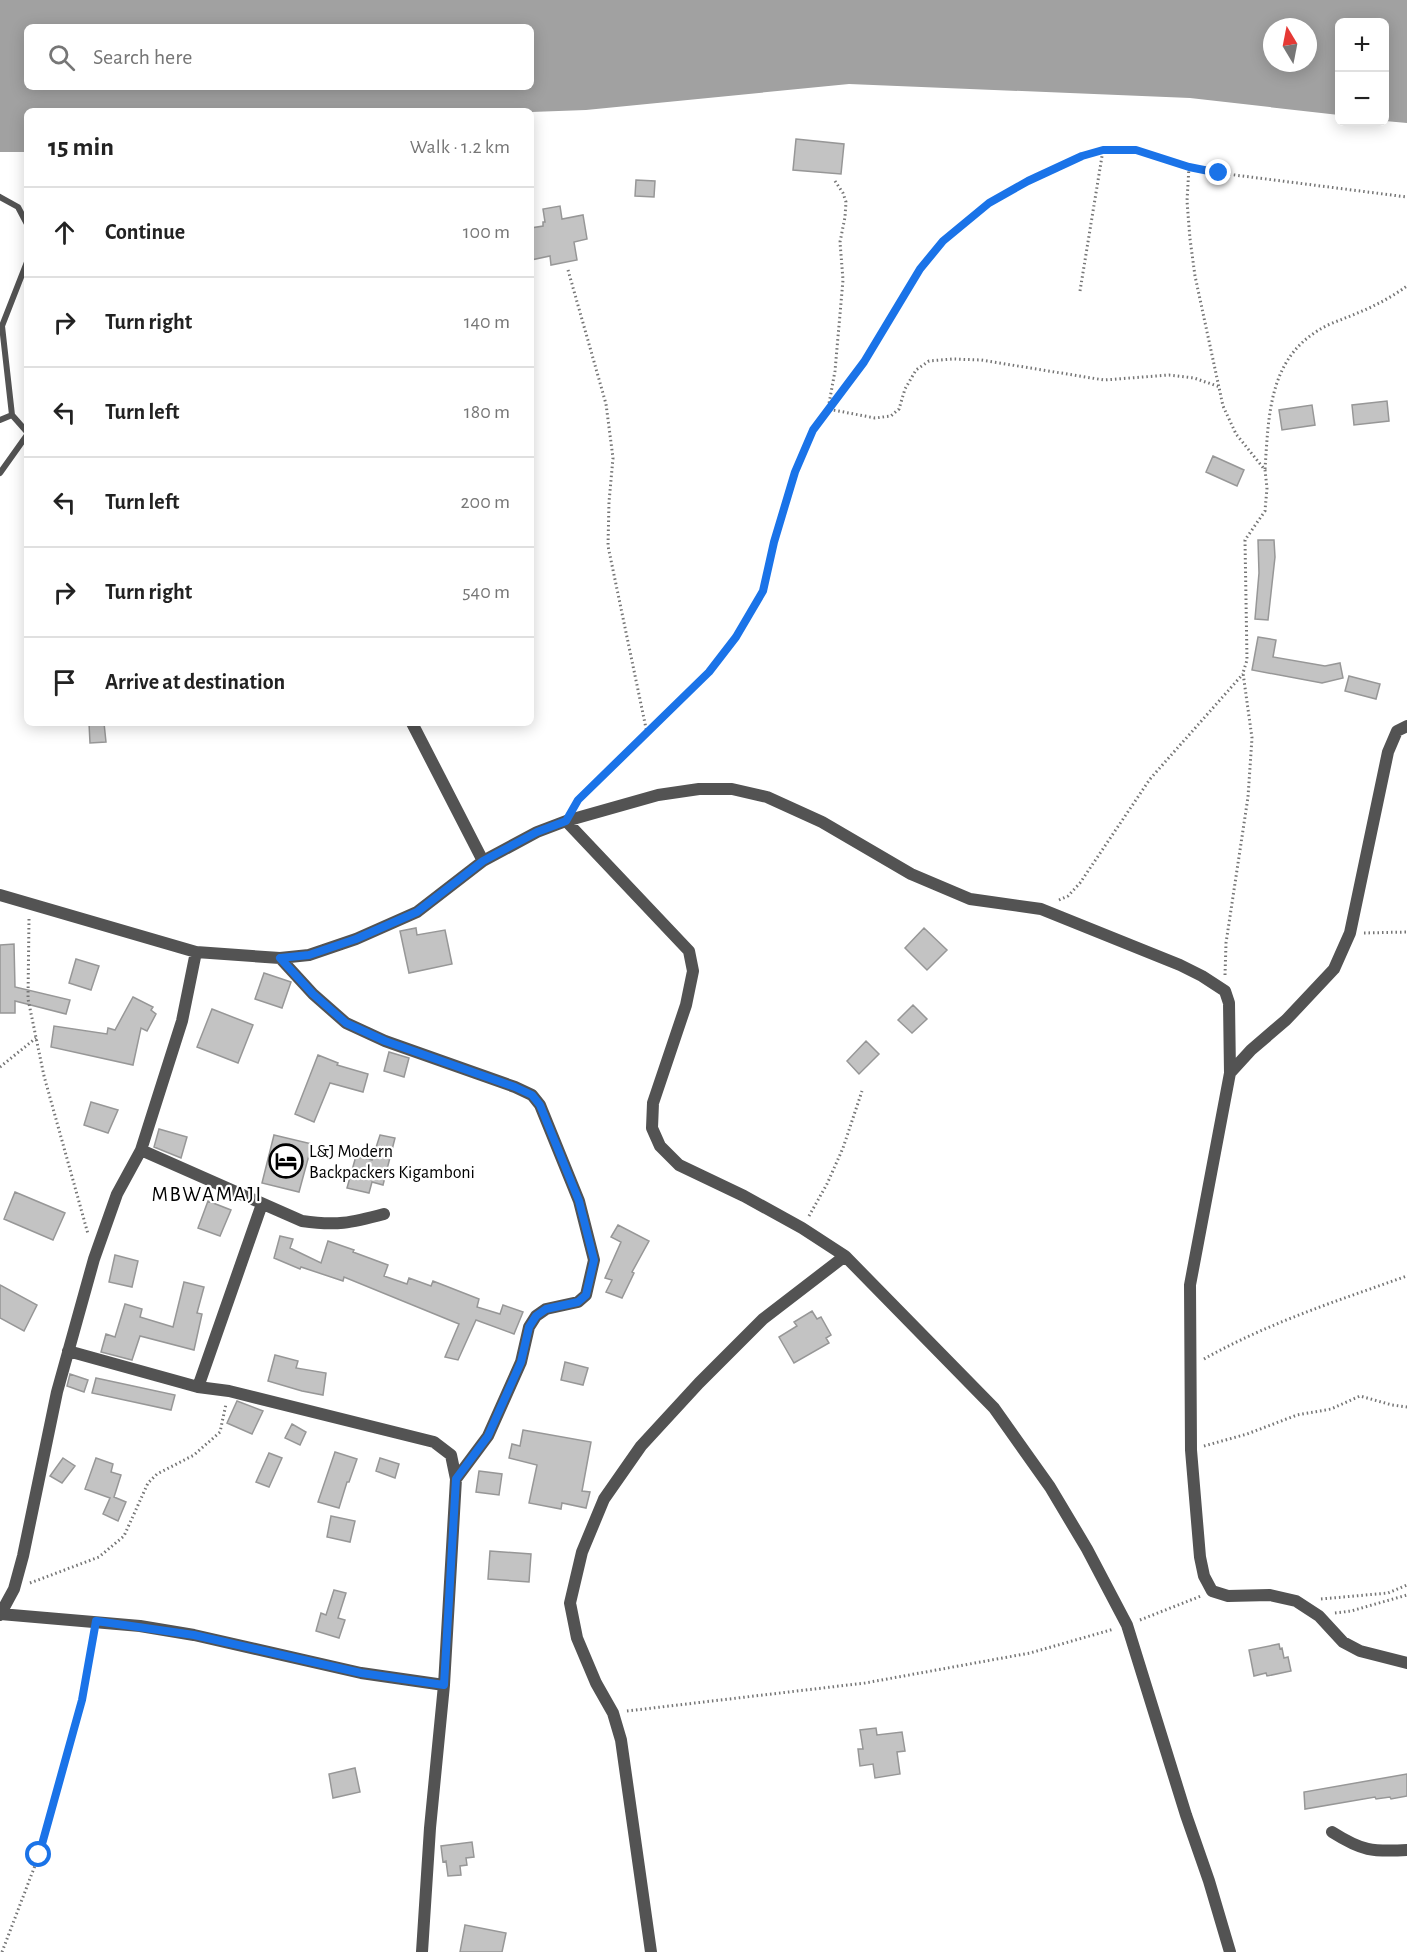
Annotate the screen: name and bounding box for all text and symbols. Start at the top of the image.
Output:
north arrow [1263,18,1317,72]
map controls [1335,18,1389,126]
button: + [1335,18,1389,72]
search box [24,24,534,90]
icon: search [45,41,78,74]
text: Search here [93,46,192,68]
button: − [1335,72,1389,126]
text: 15 min [48,134,114,160]
text: Walk · 1.2 km [410,137,510,157]
route end [1205,159,1231,185]
icon: ahead [48,216,81,249]
text: Continue [105,221,185,243]
text: 100 m [463,222,510,242]
icon: right [48,306,81,339]
text: Turn right [105,311,192,333]
text: 140 m [464,312,510,332]
icon: left [48,396,81,429]
text: Turn left [105,401,179,423]
text: 180 m [464,402,510,422]
icon: left [48,486,81,519]
text: Turn left [105,491,179,513]
text: 200 m [460,492,510,512]
icon: right [48,576,81,609]
text: Turn right [105,581,192,603]
text: 540 m [462,582,510,602]
icon: arrive [48,666,81,699]
text: Arrive at destination [105,671,285,693]
hotel icon: L&J Modern Backpackers Kigamboni [268,1143,304,1179]
place label: L&J Modern Backpackers Kigamboni [309,1143,475,1182]
district label: MBWAMAJI [151,1184,263,1205]
route start [25,1841,51,1867]

